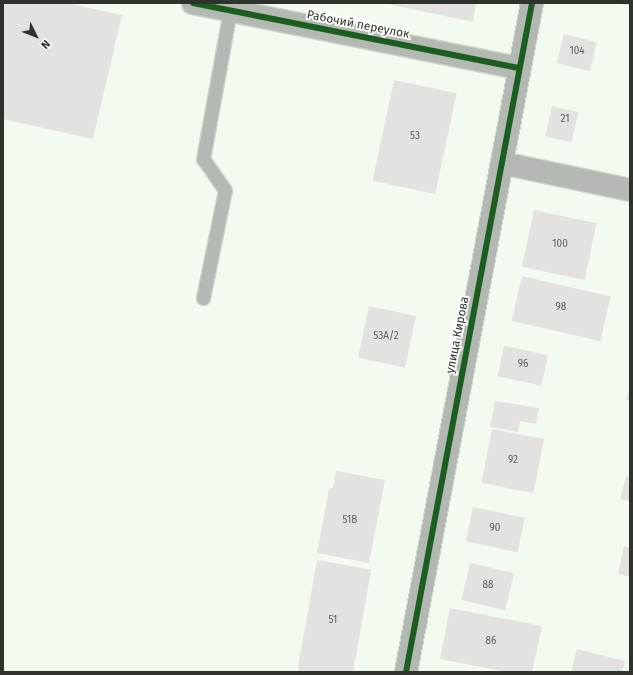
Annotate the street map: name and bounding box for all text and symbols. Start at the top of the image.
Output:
street label: Рабочий переулок [306,8,410,42]
north arrow [16,16,56,56]
text: N [38,37,53,51]
house number: 104 [569,46,585,58]
house number: 21 [560,114,570,126]
house number: 53 [410,131,420,143]
house number: 100 [552,239,568,251]
street label: улица Кирова [443,295,473,375]
house number: 98 [556,302,566,314]
house number: 53А/2 [373,331,399,343]
house number: 96 [518,359,528,371]
house number: 92 [508,455,518,467]
house number: 51В [343,515,357,527]
house number: 90 [490,523,500,535]
house number: 88 [482,580,494,592]
house number: 51 [329,615,337,627]
house number: 86 [486,636,496,648]

